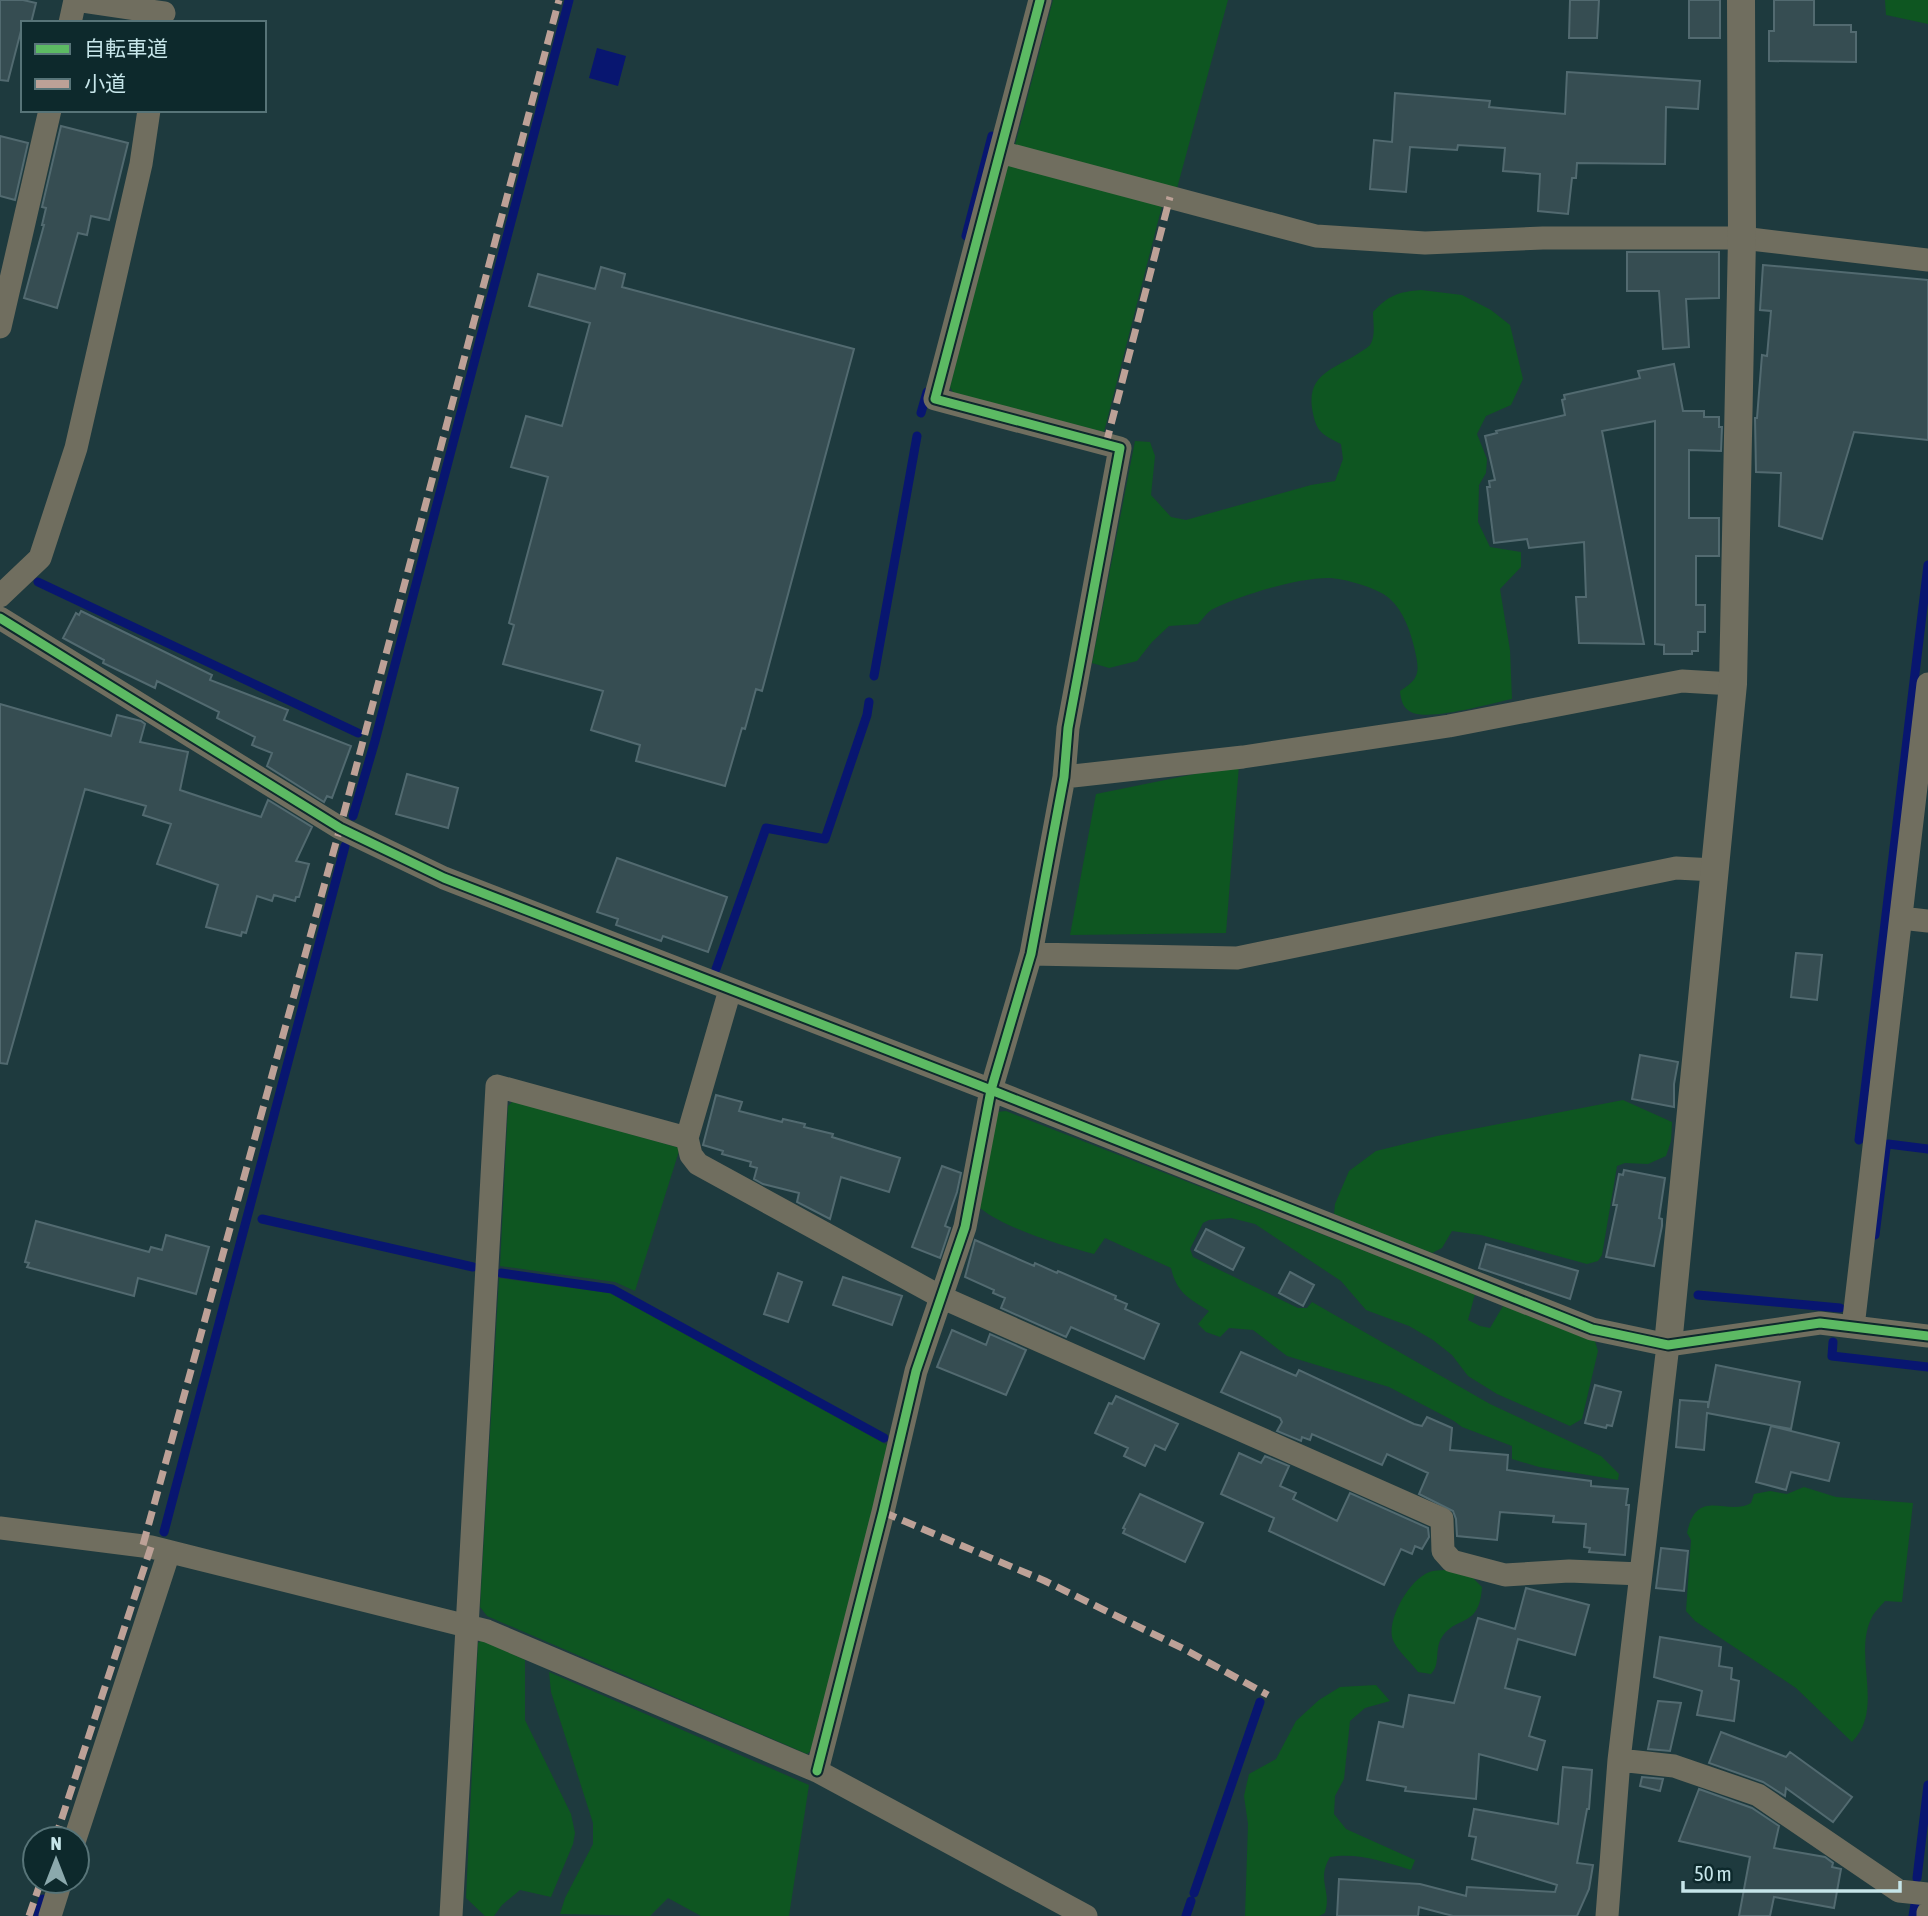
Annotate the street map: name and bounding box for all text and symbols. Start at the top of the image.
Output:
legend [21,21,266,112]
text: 自転車道 [84,36,168,60]
text: 小道 [84,71,126,95]
north arrow [21,1825,91,1895]
text: N [50,1832,62,1854]
scale bar [1683,1850,1900,1894]
text: 50 m [1694,1861,1732,1885]

